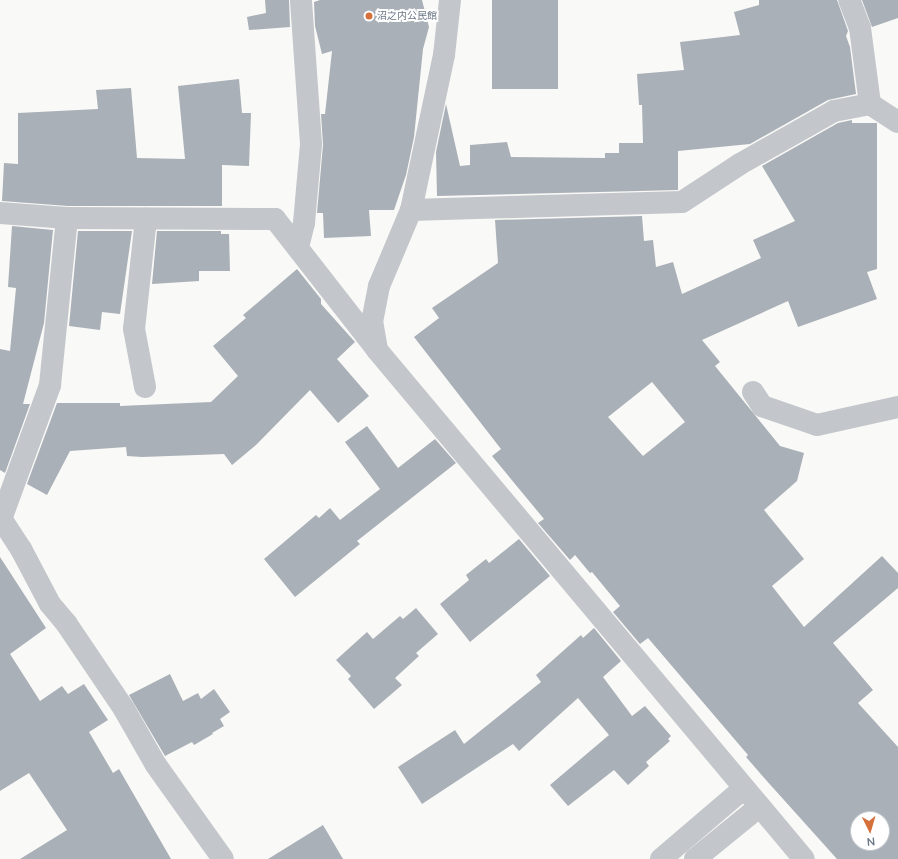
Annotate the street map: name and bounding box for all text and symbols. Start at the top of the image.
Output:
place label: 沼之内公民館 [377,10,437,22]
marker: 沼之内公民館 [364,11,374,21]
north arrow [850,811,890,851]
text: N [866,835,876,849]

